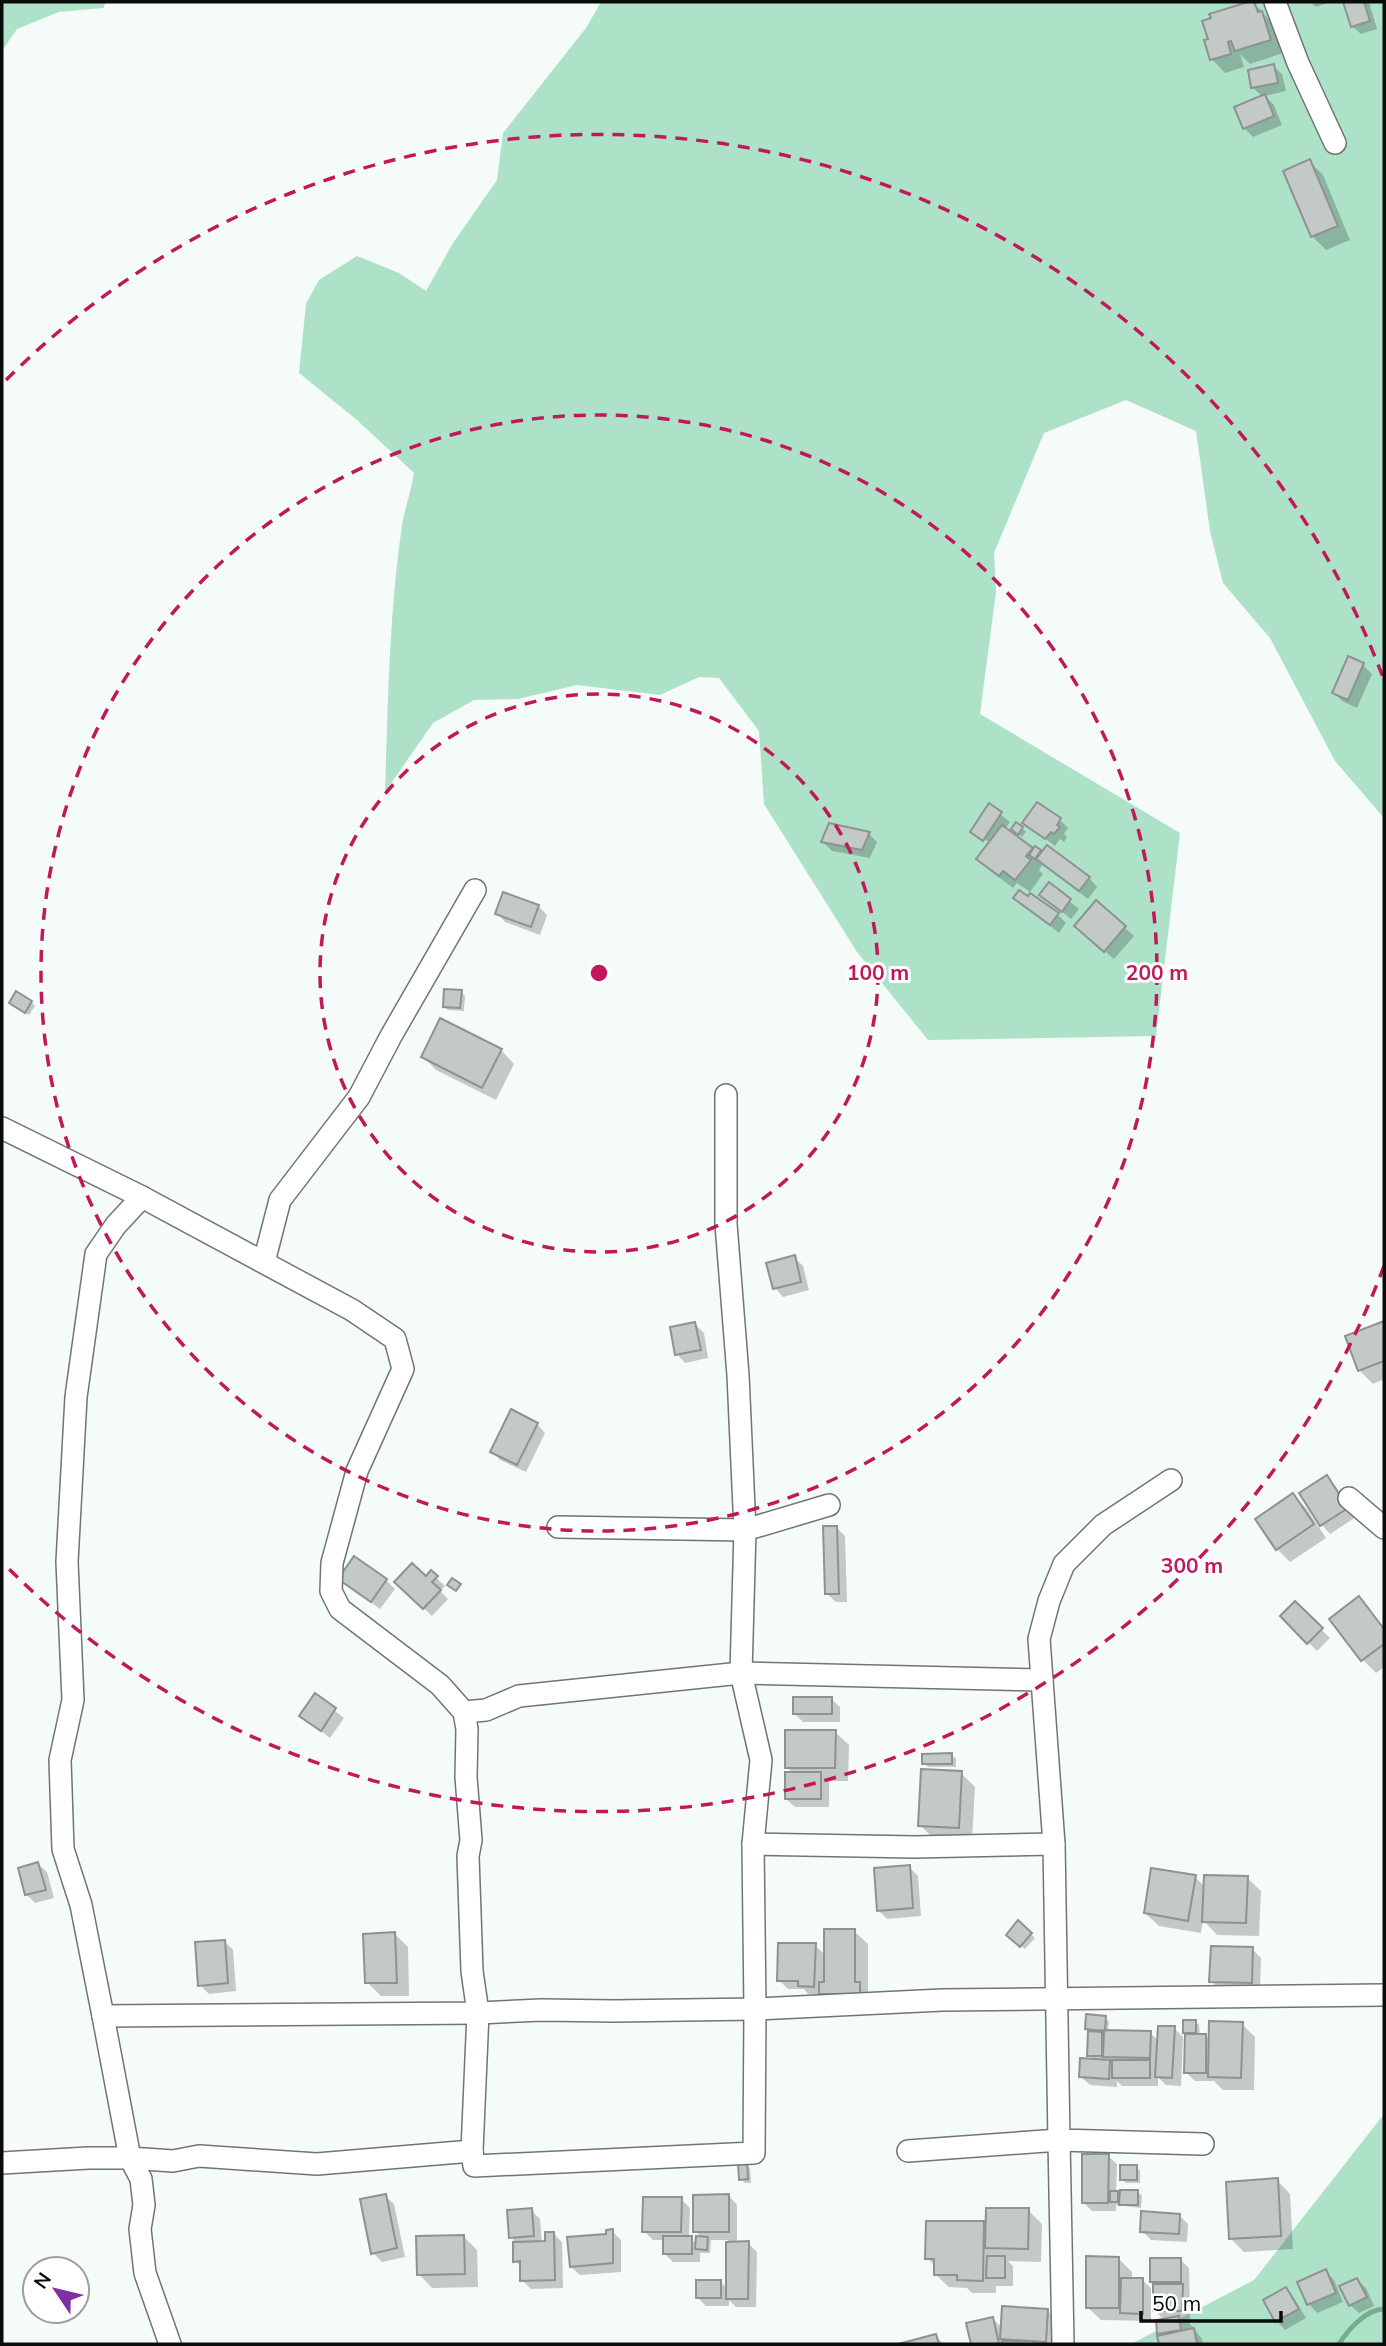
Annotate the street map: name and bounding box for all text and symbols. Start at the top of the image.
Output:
text: 100 m [847,959,909,985]
text: 200 m [1126,959,1188,985]
centre of rings [587,961,611,985]
text: 300 m [1161,1552,1223,1578]
north arrow [21,2255,91,2325]
text: N [28,2267,56,2293]
scale bar [1141,2280,1281,2324]
text: 50 m [1152,2290,1201,2316]

